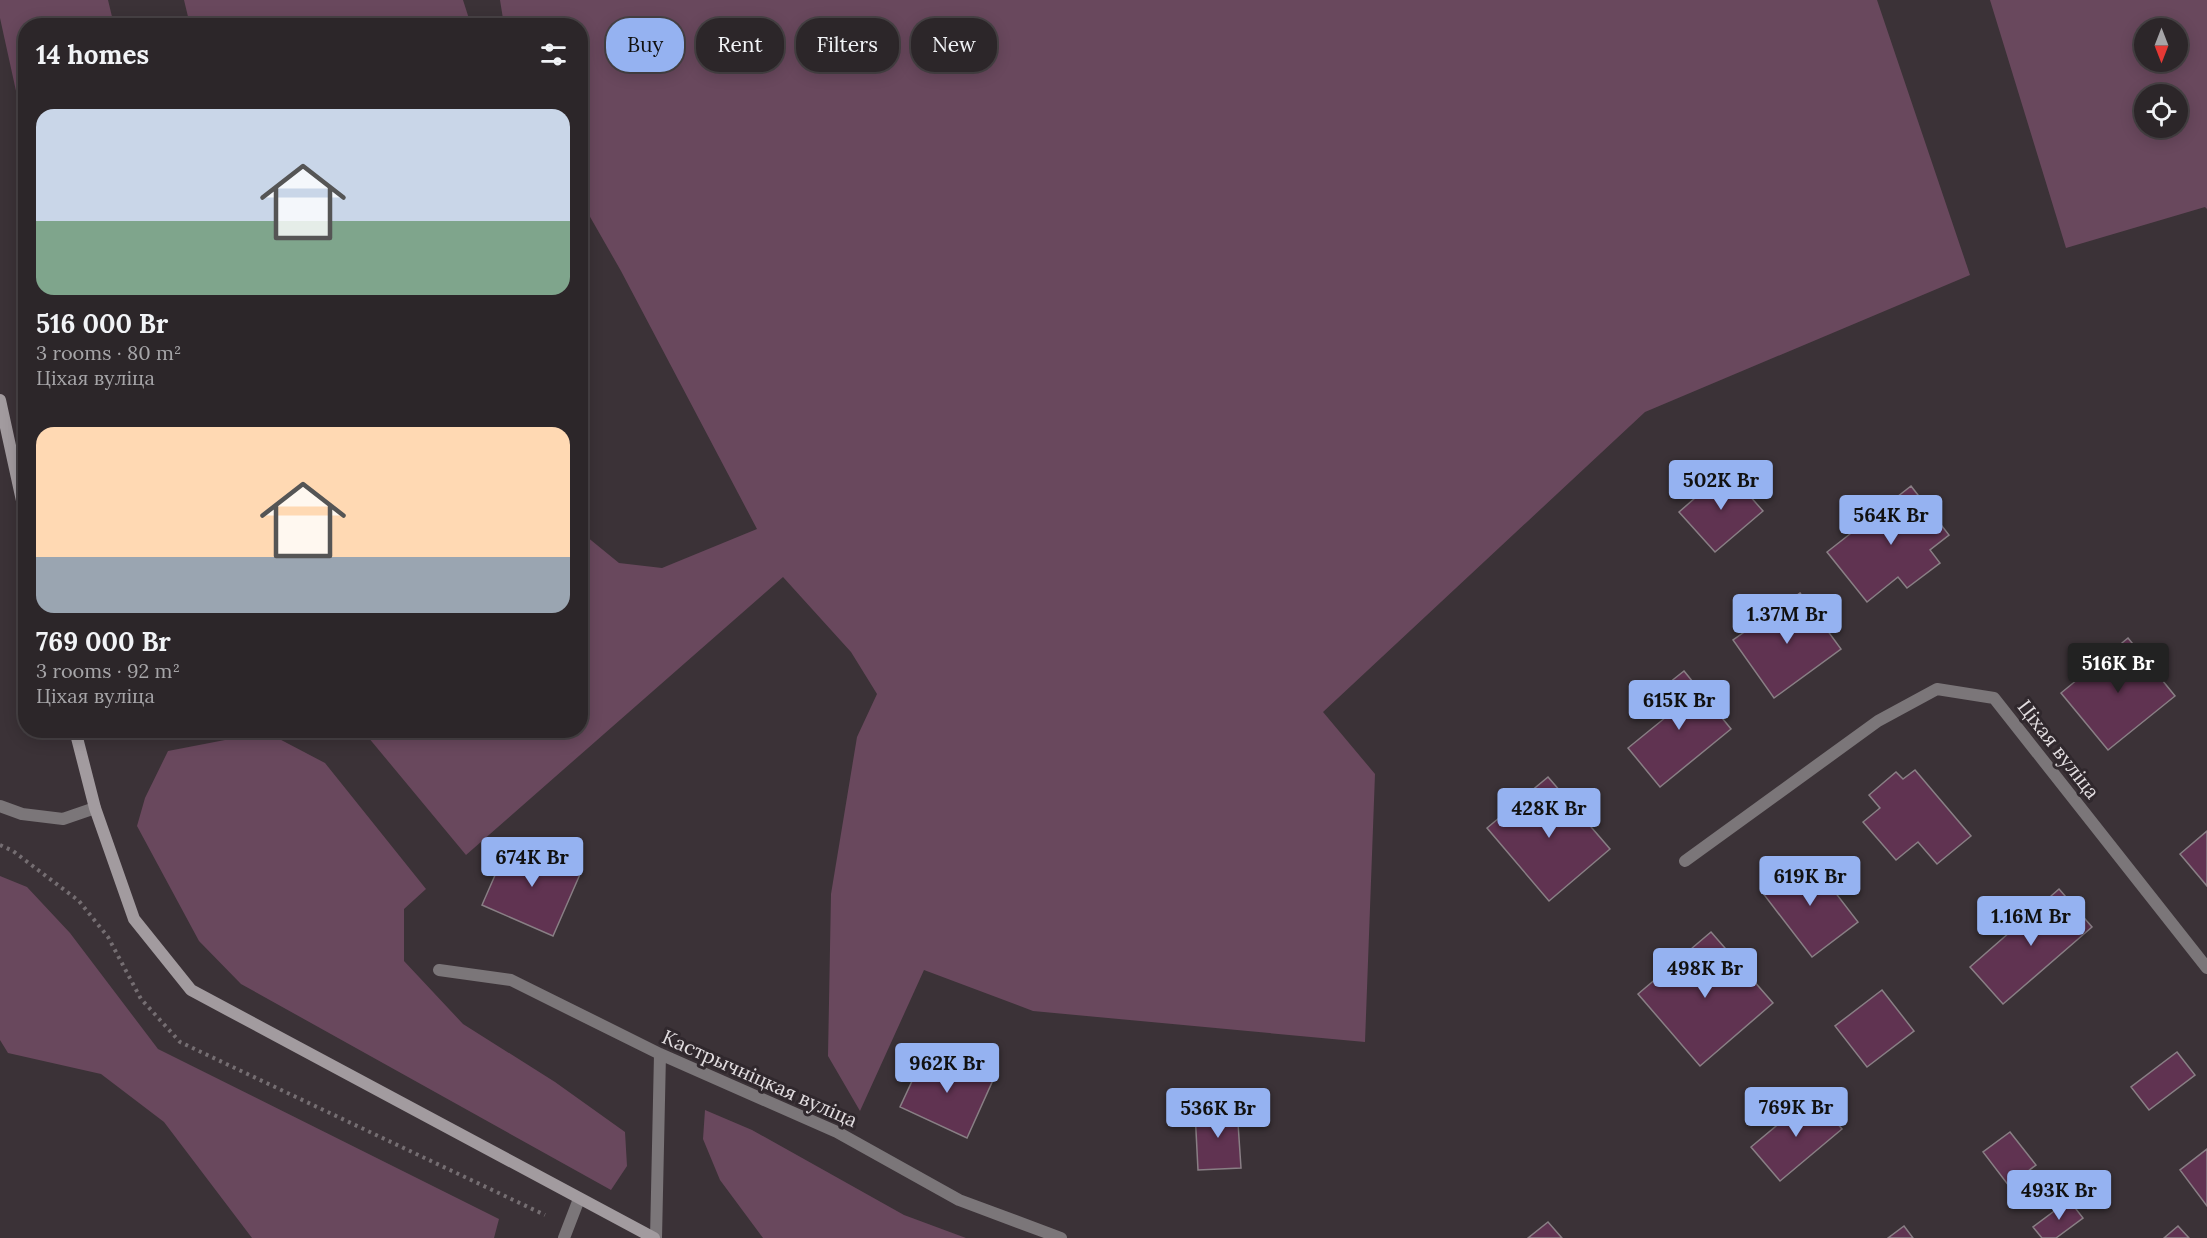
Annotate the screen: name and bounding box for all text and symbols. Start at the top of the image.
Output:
chip: Buy [606,18,684,72]
chip: Rent [696,18,784,72]
chip: Filters [796,18,899,72]
chip: New [911,18,997,72]
north arrow [2134,18,2188,72]
map controls [2134,18,2188,138]
text: 14 homes [36,38,149,71]
icon: filters [537,38,570,71]
button: locate [2134,84,2188,138]
icon: home [249,148,357,256]
text: 516 000 Br [36,307,168,340]
text: 3 rooms · 80 m² [36,340,181,365]
text: Ціхая вуліца [36,365,155,390]
pin: 502K Br [1666,460,1776,511]
icon: home [249,466,357,574]
text: 502K Br [1683,467,1759,492]
pin: 564K Br [1836,495,1946,546]
text: 564K Br [1853,502,1929,527]
pin: 1.37M Br [1725,594,1849,645]
text: 1.37M Br [1747,601,1827,626]
text: 769 000 Br [36,625,171,658]
pin: 516K Br [2063,643,2173,694]
text: 516K Br [2082,650,2154,675]
text: 3 rooms · 92 m² [36,658,180,683]
pin: 615K Br [1624,680,1734,731]
text: Ціхая вуліца [36,683,155,708]
text: 615K Br [1643,687,1715,712]
street label: Ціхая вуліца [2013,695,2105,803]
pin: 428K Br [1494,788,1604,839]
text: 428K Br [1511,795,1587,820]
pin: 674K Br [477,837,587,888]
text: 674K Br [495,844,569,869]
pin: 619K Br [1755,856,1865,907]
text: 619K Br [1773,863,1847,888]
pin: 1.16M Br [1969,896,2093,947]
text: 1.16M Br [1991,903,2071,928]
pin: 498K Br [1650,948,1760,999]
text: 498K Br [1667,955,1743,980]
street label: Кастрычніцкая вуліца [659,1024,861,1132]
pin: 962K Br [892,1043,1002,1094]
text: 962K Br [909,1050,985,1075]
pin: 769K Br [1741,1087,1851,1138]
pin: 536K Br [1163,1088,1273,1139]
text: 769K Br [1759,1094,1833,1119]
text: 536K Br [1180,1095,1256,1120]
pin: 493K Br [2004,1170,2114,1221]
text: 493K Br [2021,1177,2097,1202]

